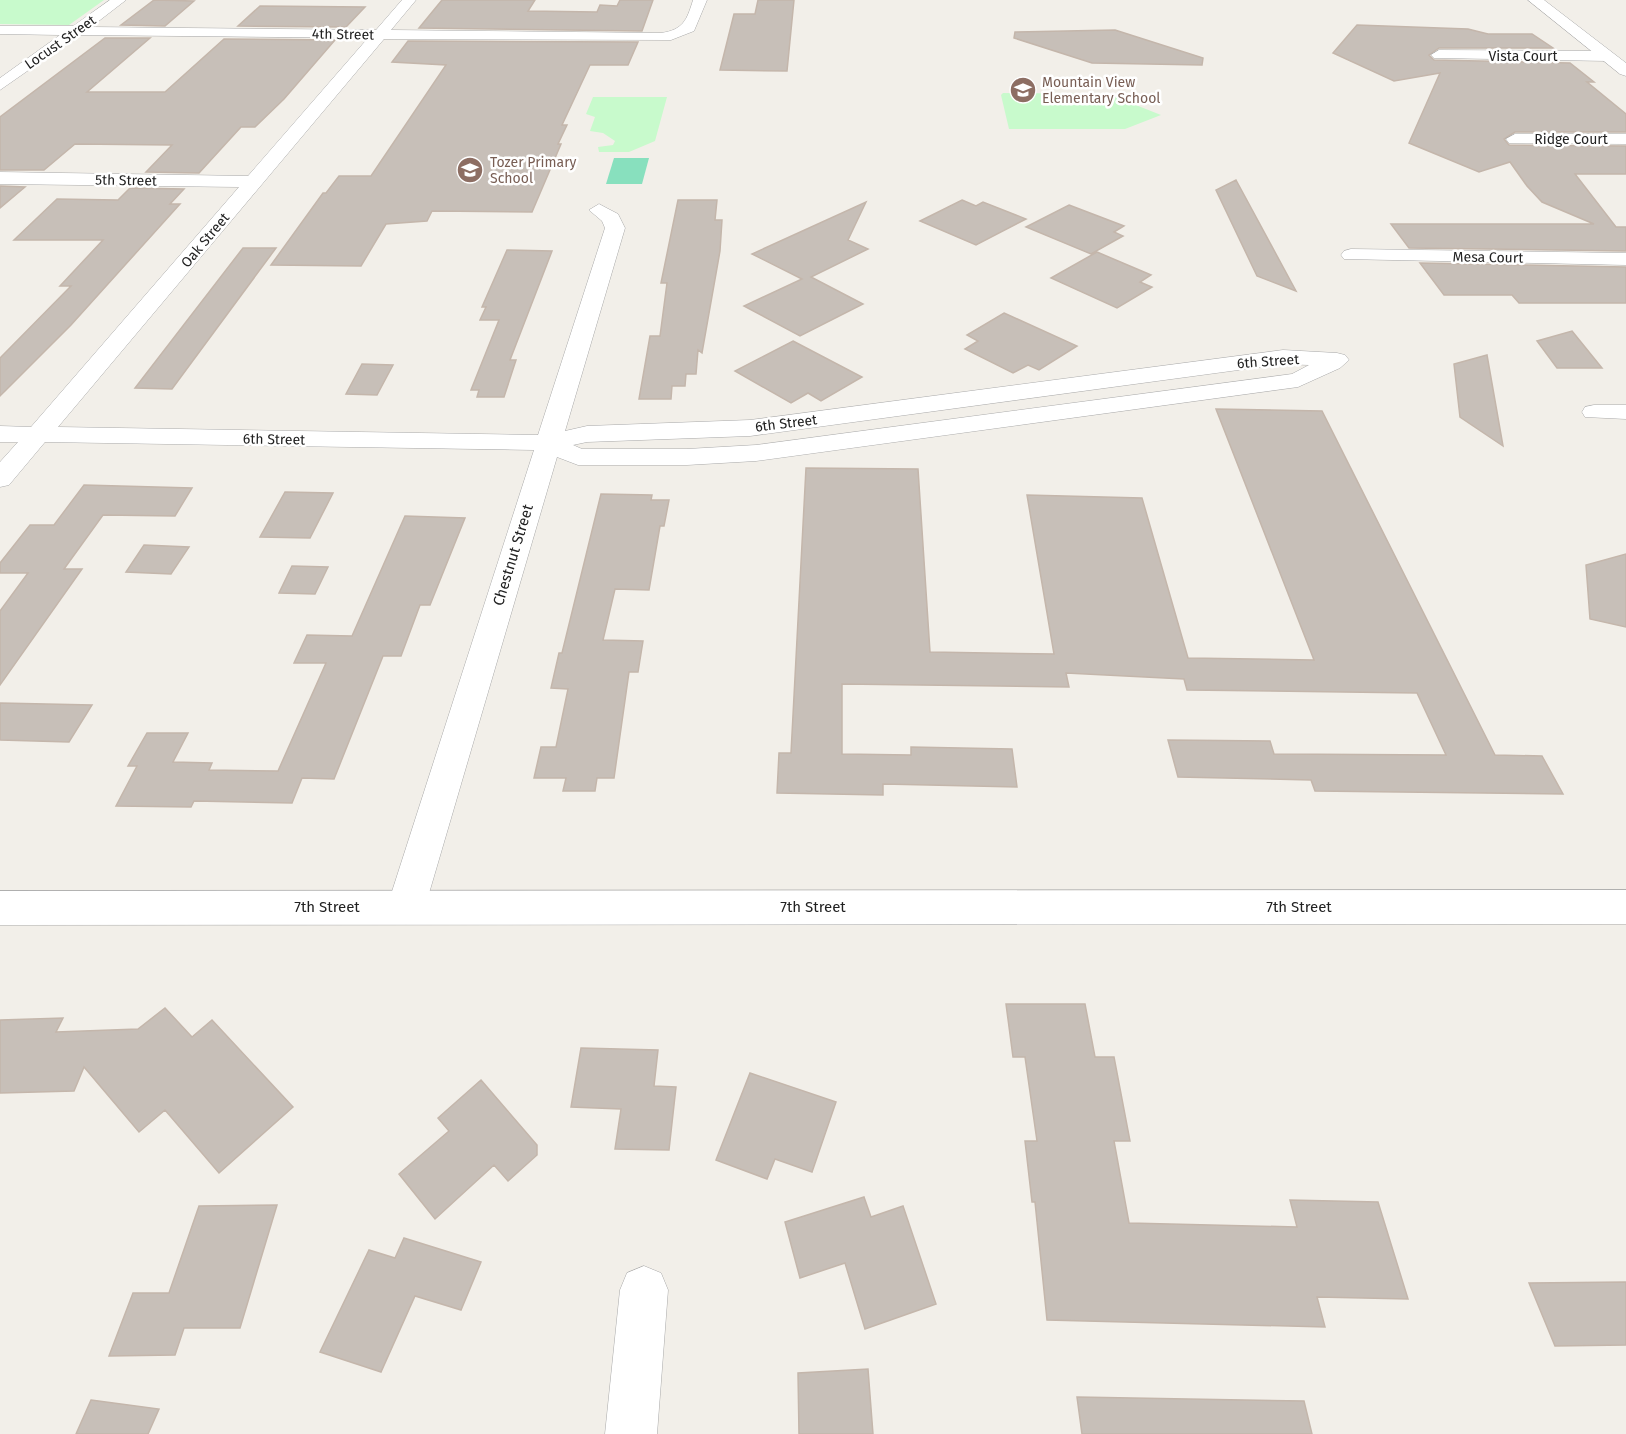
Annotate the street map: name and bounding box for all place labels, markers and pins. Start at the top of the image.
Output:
place label: Mountain View Elementary School [1042,74,1160,107]
school or university icon: Mountain View Elementary School [1008,75,1038,105]
place label: Tozer Primary School [490,154,577,187]
school or university icon: Tozer Primary School [455,155,485,185]

